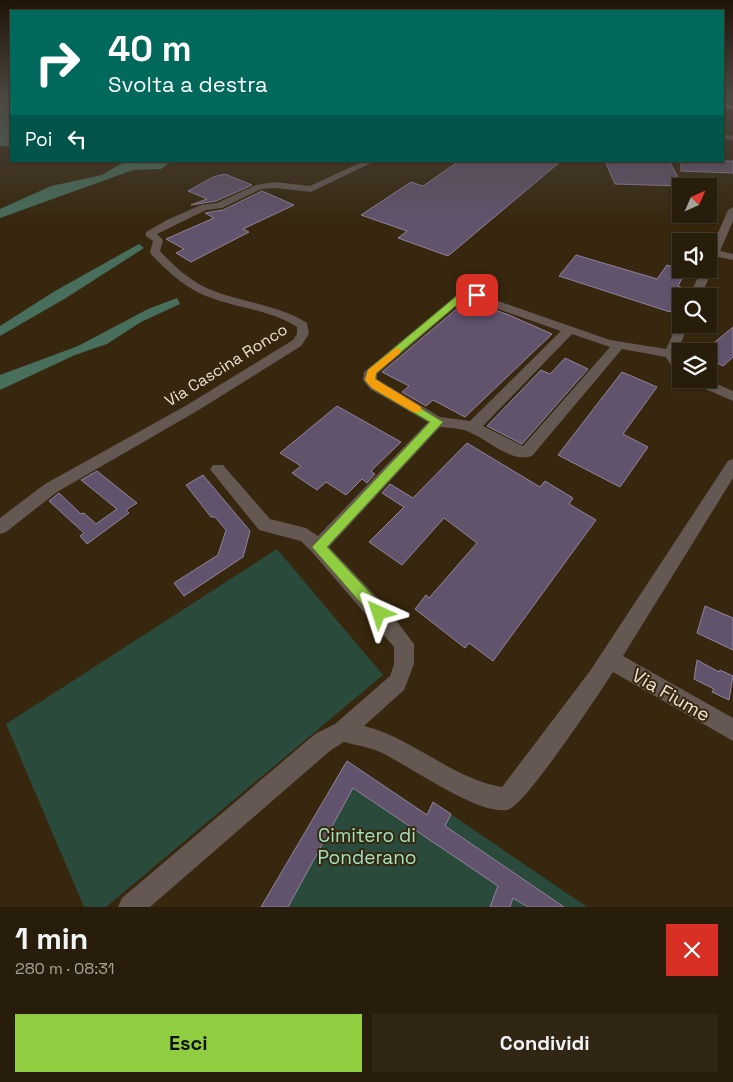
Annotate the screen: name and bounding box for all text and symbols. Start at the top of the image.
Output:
text: 40 m [108,27,192,71]
icon: right [25,30,90,95]
text: Svolta a destra [108,70,268,98]
icon: left [63,125,91,153]
text: Poi [25,127,53,152]
north arrow [672,178,718,222]
map controls [672,178,717,388]
button: sound [672,233,717,278]
pin [456,274,498,316]
icon: arrive [463,281,491,309]
button: search [672,288,717,333]
street label: Via Cascina Ronco [161,319,291,411]
button: layers [672,343,717,388]
position arrow [352,586,404,638]
street label: Via Fiume [627,663,715,727]
park label: Cimitero di Ponderano [317,823,417,870]
text: 1 min [15,919,88,958]
button: close [666,924,718,976]
text: 280 m · 08:31 [15,958,114,979]
button: Esci [15,1014,362,1072]
button: Condividi [372,1014,718,1072]

